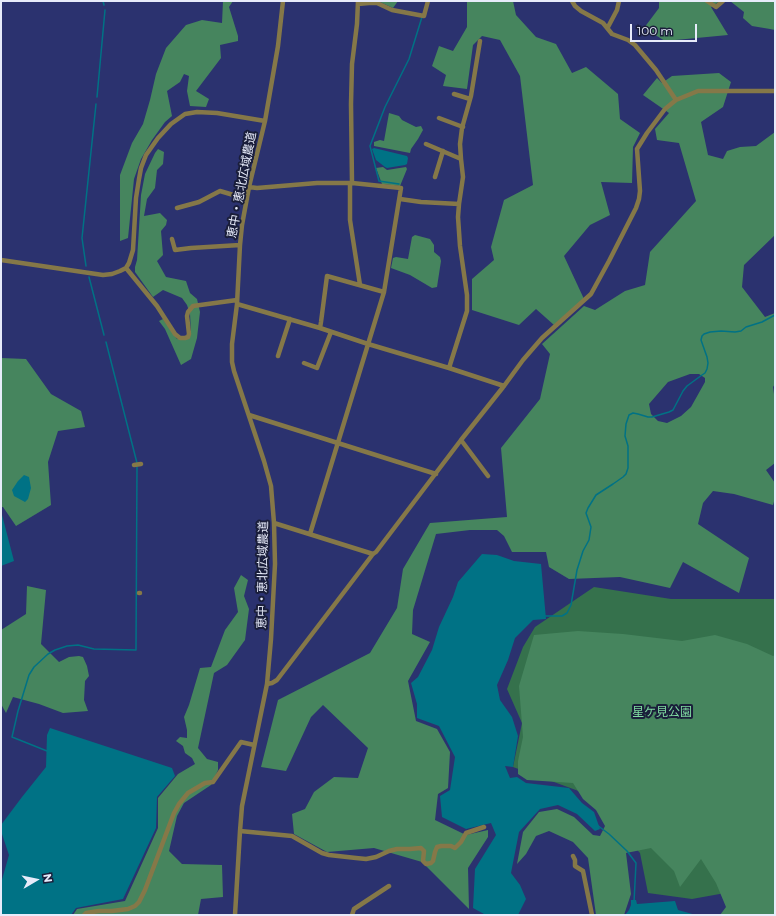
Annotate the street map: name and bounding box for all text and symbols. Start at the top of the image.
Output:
scale bar [632,16,699,42]
text: 100 m [637,23,673,38]
street label: 恵中・恵北広域農道 [225,131,259,239]
street label: 恵中・恵北広域農道 [255,521,271,629]
park label: 星ケ見公園 [632,705,692,719]
north arrow [16,860,56,900]
text: N [40,873,55,884]

